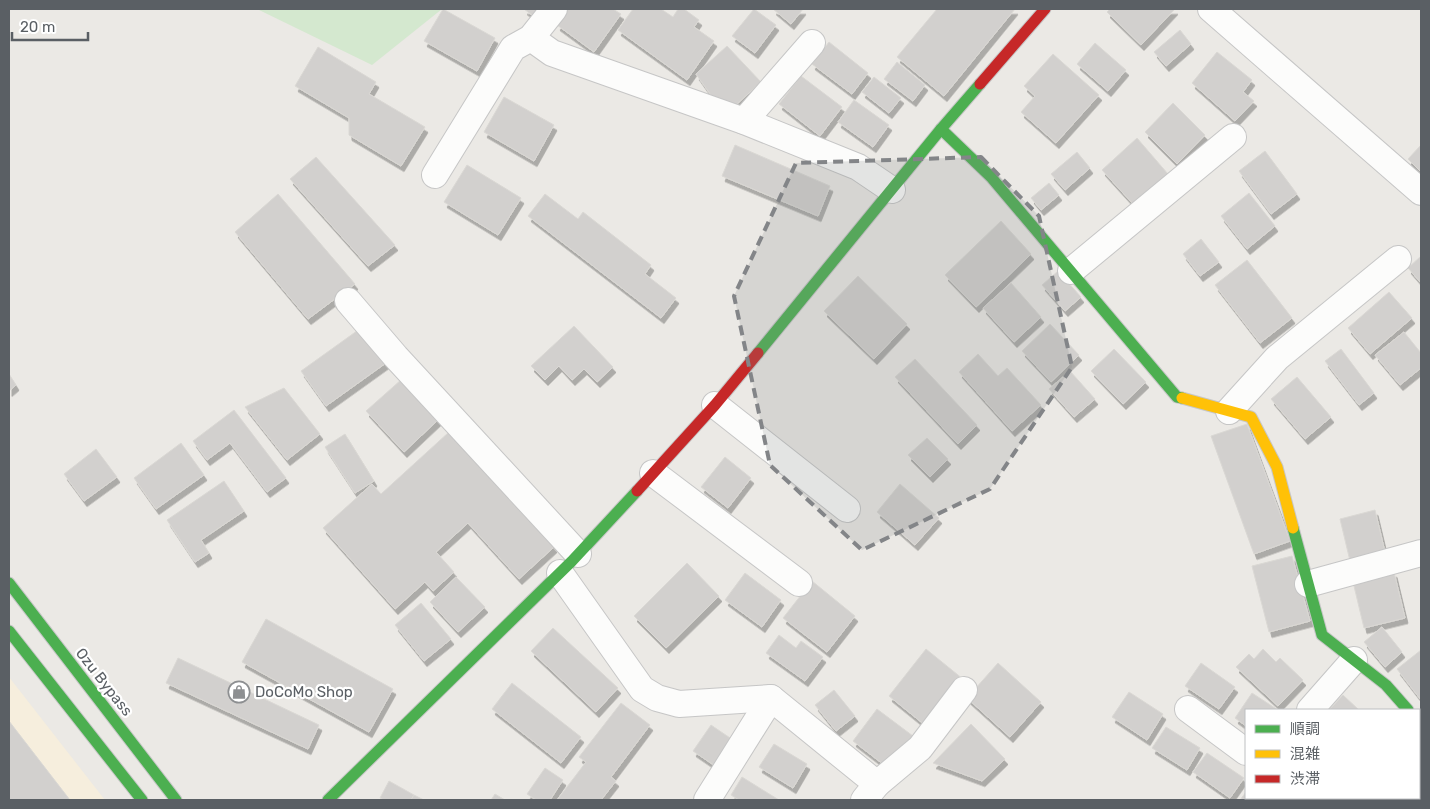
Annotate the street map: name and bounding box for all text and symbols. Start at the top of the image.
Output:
scale bar [12,10,89,42]
text: 20 m [20,18,55,36]
street label: Ozu Bypass [72,644,136,720]
shop icon: DoCoMo Shop [227,680,251,704]
place label: DoCoMo Shop [255,683,353,701]
legend [1245,709,1420,799]
text: 順調 [1290,720,1320,738]
text: 混雑 [1290,745,1320,763]
text: 渋滞 [1290,770,1320,788]

